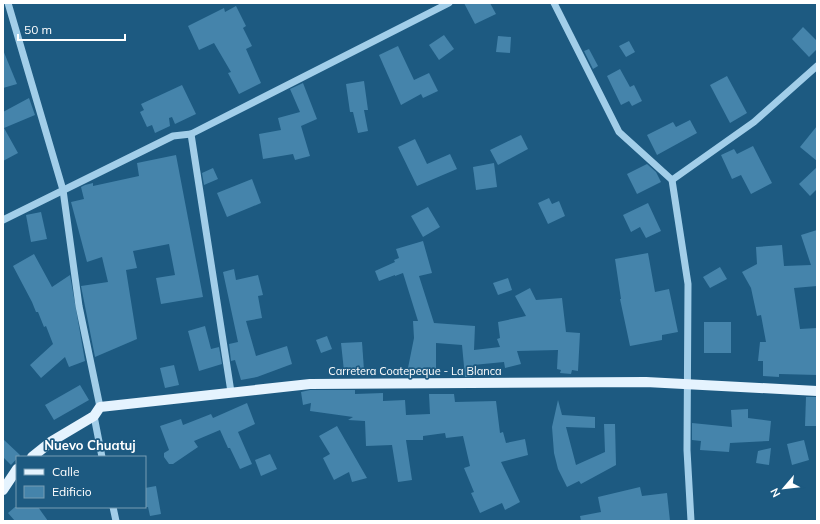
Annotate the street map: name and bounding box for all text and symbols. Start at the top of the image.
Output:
scale bar [18,16,125,42]
text: 50 m [24,22,52,37]
street label: Carretera Coatepeque - La Blanca [328,364,502,378]
district label: Nuevo Chuatuj [44,437,136,453]
legend [16,456,146,508]
text: Calle [52,464,79,479]
north arrow [764,468,804,508]
text: Edificio [52,484,92,499]
text: N [767,486,783,500]

